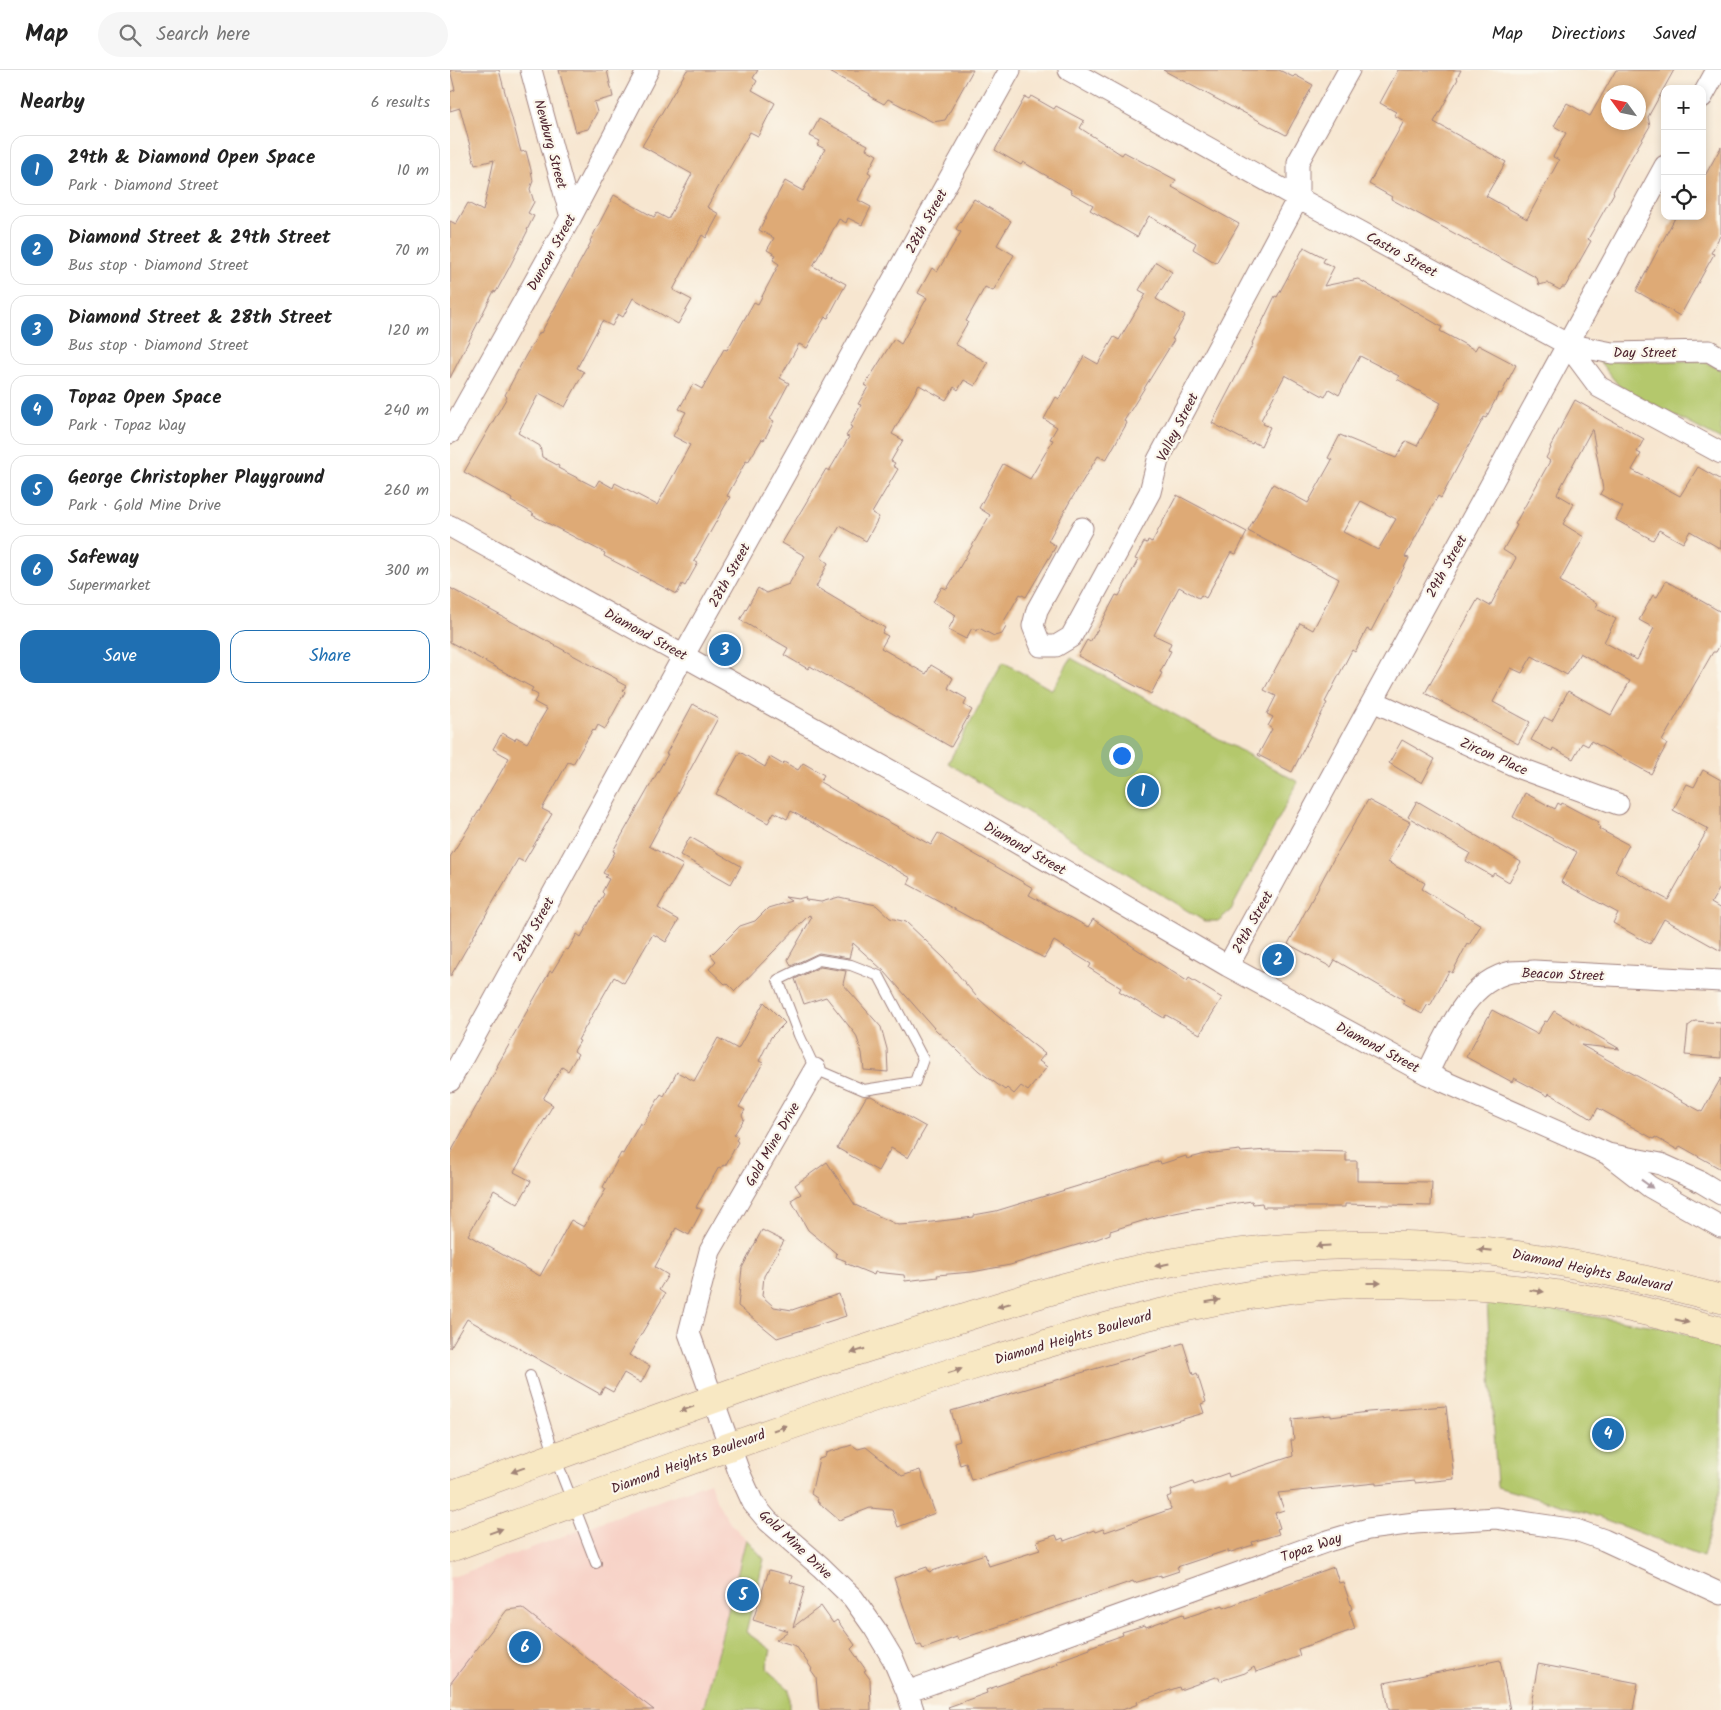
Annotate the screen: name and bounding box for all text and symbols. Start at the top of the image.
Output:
search box [98,12,448,57]
text: Map [25,15,68,54]
text: Search here [156,20,250,50]
text: Map [1491,20,1523,49]
text: Directions [1551,20,1625,49]
text: Saved [1653,20,1696,49]
icon: search [116,21,144,49]
north arrow [1601,85,1646,130]
map controls [1661,85,1706,220]
button: + [1661,85,1706,130]
text: Nearby [20,86,85,119]
text: 6 results [371,90,430,115]
street label: Newburg Street [528,97,573,192]
button: − [1661,130,1706,175]
text: 29th & Diamond Open Space [68,143,315,173]
text: 1 [35,158,39,183]
text: 10 m [397,158,429,183]
text: Park · Diamond Street [68,173,219,198]
button: locate [1661,175,1706,220]
street label: 28th Street [900,185,954,258]
street label: Duncan Street [522,210,582,295]
text: Diamond Street & 29th Street [68,223,331,253]
street label: Castro Street [1362,226,1442,284]
text: 2 [32,238,42,263]
text: 70 m [394,238,429,263]
text: Bus stop · Diamond Street [68,253,249,278]
text: Diamond Street & 28th Street [68,303,332,333]
text: 3 [33,318,41,343]
text: 120 m [388,318,429,343]
text: Bus stop · Diamond Street [68,333,249,358]
street label: Day Street [1613,342,1677,364]
text: Topaz Open Space [68,383,221,413]
street label: Valley Street [1151,389,1205,466]
text: 4 [33,398,41,423]
text: 240 m [384,398,429,423]
text: Park · Topaz Way [68,413,186,438]
text: George Christopher Playground [68,463,324,493]
text: 5 [33,478,41,503]
text: 260 m [384,478,429,503]
text: Park · Gold Mine Drive [68,493,221,518]
street label: 29th Street [1421,530,1474,602]
street label: 28th Street [703,539,757,612]
text: Safeway [68,543,139,573]
text: 6 [33,558,41,583]
text: 300 m [385,558,429,583]
text: Supermarket [68,573,151,598]
street label: Diamond Street [600,603,692,667]
button: Save [20,630,220,683]
button: Share [230,630,430,683]
pin: 3 [709,631,741,669]
street label: Zircon Place [1456,732,1532,782]
your location [1109,743,1135,769]
pin: 1 [1127,772,1159,810]
street label: Diamond Street [979,816,1070,882]
street label: 29th Street [1227,886,1280,958]
street label: 28th Street [507,893,561,966]
pin: 2 [1262,941,1294,979]
street label: Beacon Street [1521,963,1605,987]
street label: Diamond Street [1332,1017,1424,1079]
street label: Gold Mine Drive [740,1098,806,1191]
one-way arrow [1640,1179,1654,1189]
one-way arrow [1314,1242,1330,1250]
street label: Diamond Heights Boulevard [1510,1243,1675,1299]
one-way arrow [1477,1246,1493,1254]
one-way arrow [1153,1261,1169,1269]
one-way arrow [1367,1279,1383,1287]
one-way arrow [1529,1287,1545,1295]
one-way arrow [1206,1296,1222,1304]
one-way arrow [997,1301,1012,1309]
street label: Diamond Heights Boulevard [992,1305,1155,1371]
one-way arrow [1675,1317,1690,1325]
one-way arrow [850,1348,865,1356]
one-way arrow [948,1367,963,1375]
one-way arrow [680,1406,695,1413]
pin: 4 [1592,1415,1624,1453]
street label: Diamond Heights Boulevard [608,1423,769,1500]
one-way arrow [773,1424,788,1431]
one-way arrow [510,1466,525,1474]
street label: Gold Mine Drive [753,1505,838,1585]
one-way arrow [489,1527,504,1535]
street label: Topaz Way [1278,1527,1345,1569]
pin: 5 [727,1576,759,1614]
pin: 6 [509,1628,541,1666]

